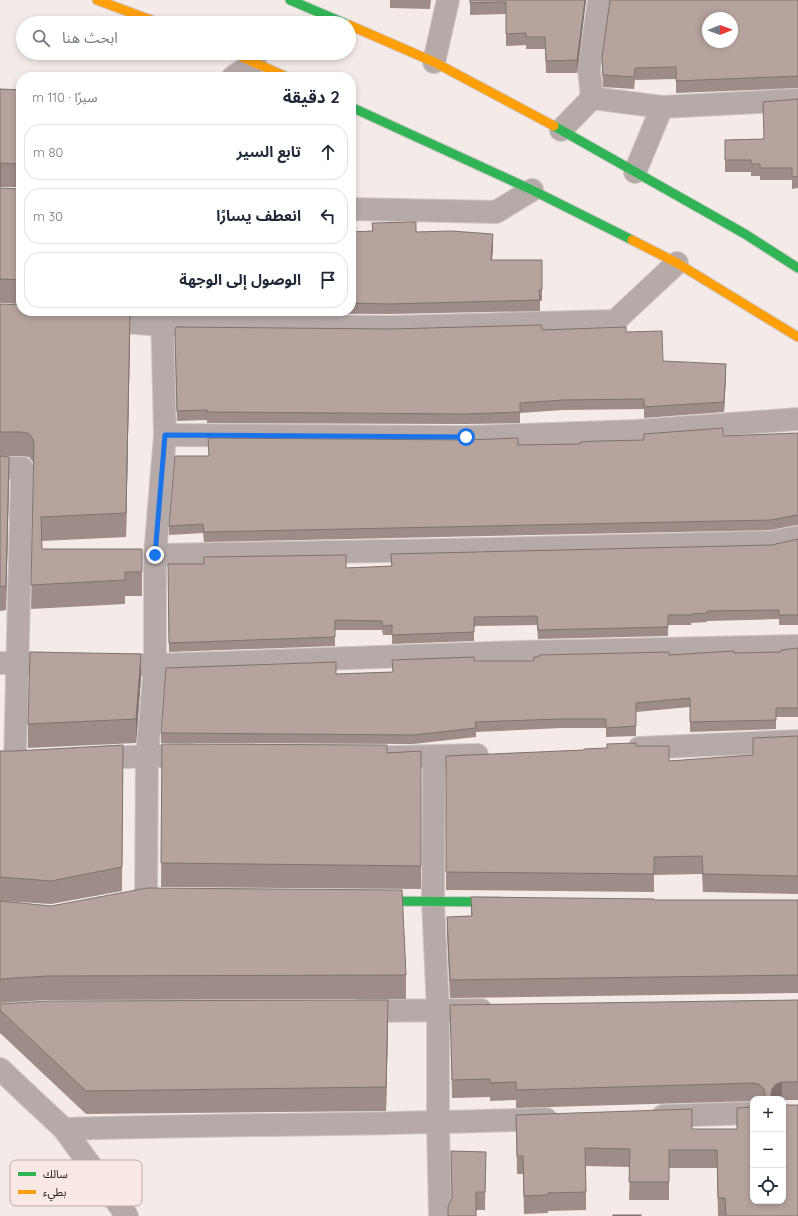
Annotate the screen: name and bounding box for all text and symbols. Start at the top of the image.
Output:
north arrow [702,12,738,48]
search box [16,16,356,60]
icon: search [30,27,52,49]
text: ابحث هنا [62,28,118,47]
text: 2 دقيقة [283,86,340,107]
text: سيرًا · 110 m [32,89,97,105]
icon: ahead [317,141,339,163]
text: تابع السير [237,142,301,161]
text: 80 m [33,144,63,160]
icon: left [317,205,339,227]
text: انعطف يسارًا [216,206,301,225]
text: 30 m [33,208,63,224]
icon: arrive [317,269,339,291]
text: الوصول إلى الوجهة [179,270,301,289]
route start [457,428,475,446]
route end [146,546,164,564]
map controls [750,1096,786,1204]
button: + [750,1096,786,1132]
button: − [750,1132,786,1168]
legend [10,1160,142,1206]
text: سالك [43,1167,68,1181]
button: locate [750,1168,786,1204]
text: بطيء [43,1185,66,1202]

